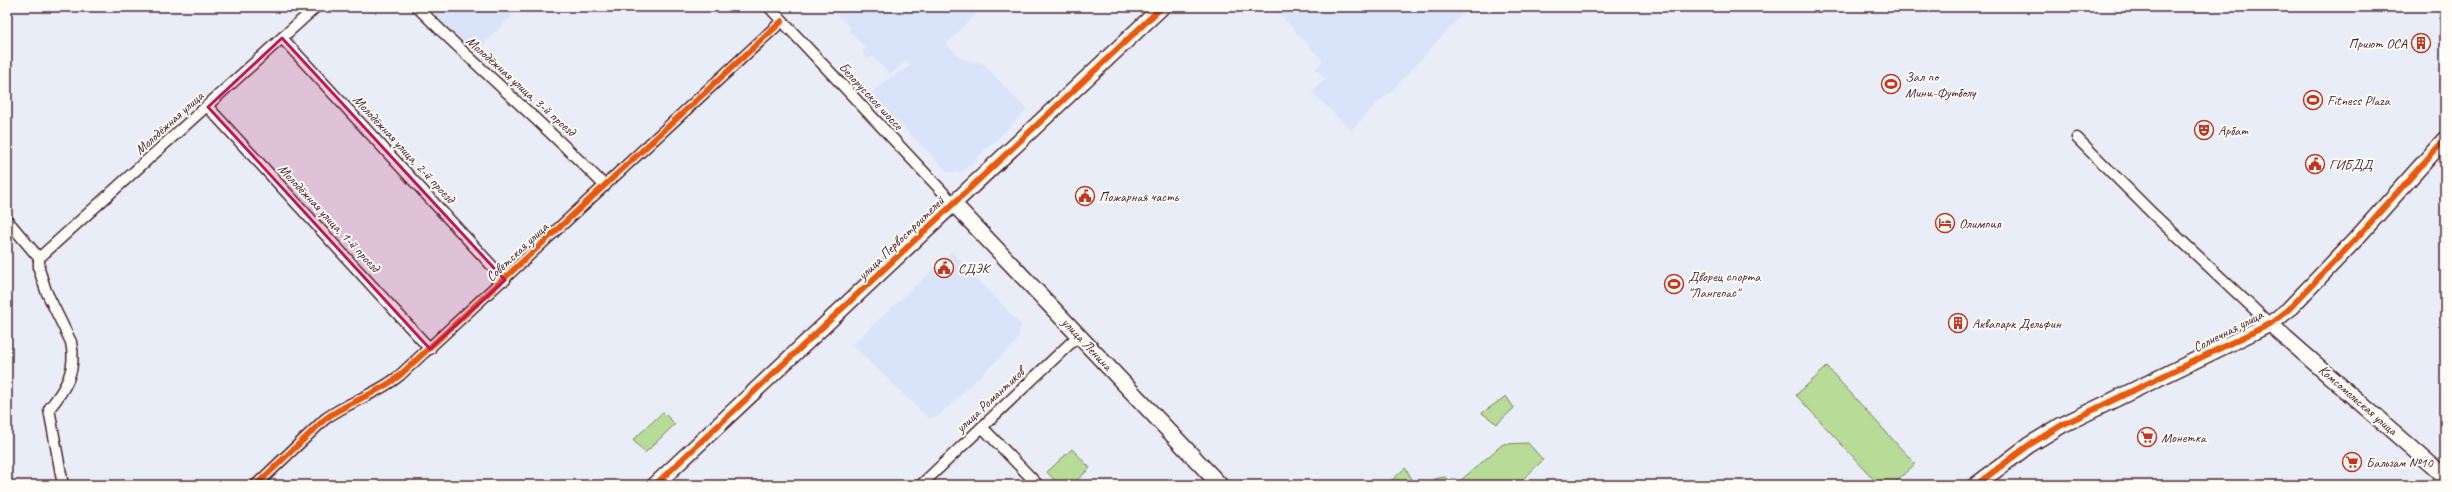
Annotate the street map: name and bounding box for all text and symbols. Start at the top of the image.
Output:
street label: Молодёжная улица, 3-й проезд [463,32,581,141]
building icon: Приют ОСА [2410,32,2432,54]
place label: Приют ОСА [2348,35,2408,52]
street label: Белорусское шоссе [835,59,908,134]
place label: Зал по Мини-Футболу [1905,68,1977,101]
sports icon: Зал по Мини-Футболу [1880,73,1902,95]
street label: Молодёжная улица [131,87,208,158]
sports icon: Fitness Plaza [2302,89,2324,111]
street label: Молодёжная улица, 2-й проезд [349,91,460,208]
place label: Fitness Plaza [2327,92,2391,109]
theatre icon: Арбат [2193,119,2215,141]
place label: Арбат [2218,122,2249,139]
public building icon: ГИБДД [2304,153,2326,175]
place label: ГИБДД [2329,156,2374,173]
street label: Молодёжная улица, 1-й проезд [274,160,385,277]
public building icon: Пожарная часть [1074,185,1096,207]
place label: Пожарная часть [1099,188,1180,205]
street label: улица Первостроителей [853,192,949,284]
hotel icon: Олимпия [1934,212,1956,234]
place label: Олимпия [1959,215,2002,232]
street label: Советская улица [482,218,552,285]
public building icon: СДЭК [933,257,955,279]
place label: СДЭК [958,260,992,277]
place label: Дворец спорта "Лангепас" [1688,268,1761,301]
sports icon: Дворец спорта "Лангепас" [1663,273,1685,295]
street label: Солнечная улица [2190,306,2267,356]
building icon: Аквапарк Дельфин [1947,312,1969,334]
street label: улица Ленина [1057,313,1117,375]
place label: Аквапарк Дельфин [1972,315,2062,332]
street label: улица Романтиков [951,361,1031,437]
street label: Комсомольская улица [2315,361,2402,440]
supermarket icon: Монетка [2136,426,2158,448]
place label: Монетка [2161,429,2207,446]
supermarket icon: Бальзам №10 [2341,451,2363,473]
place label: Бальзам №10 [2366,454,2434,471]

